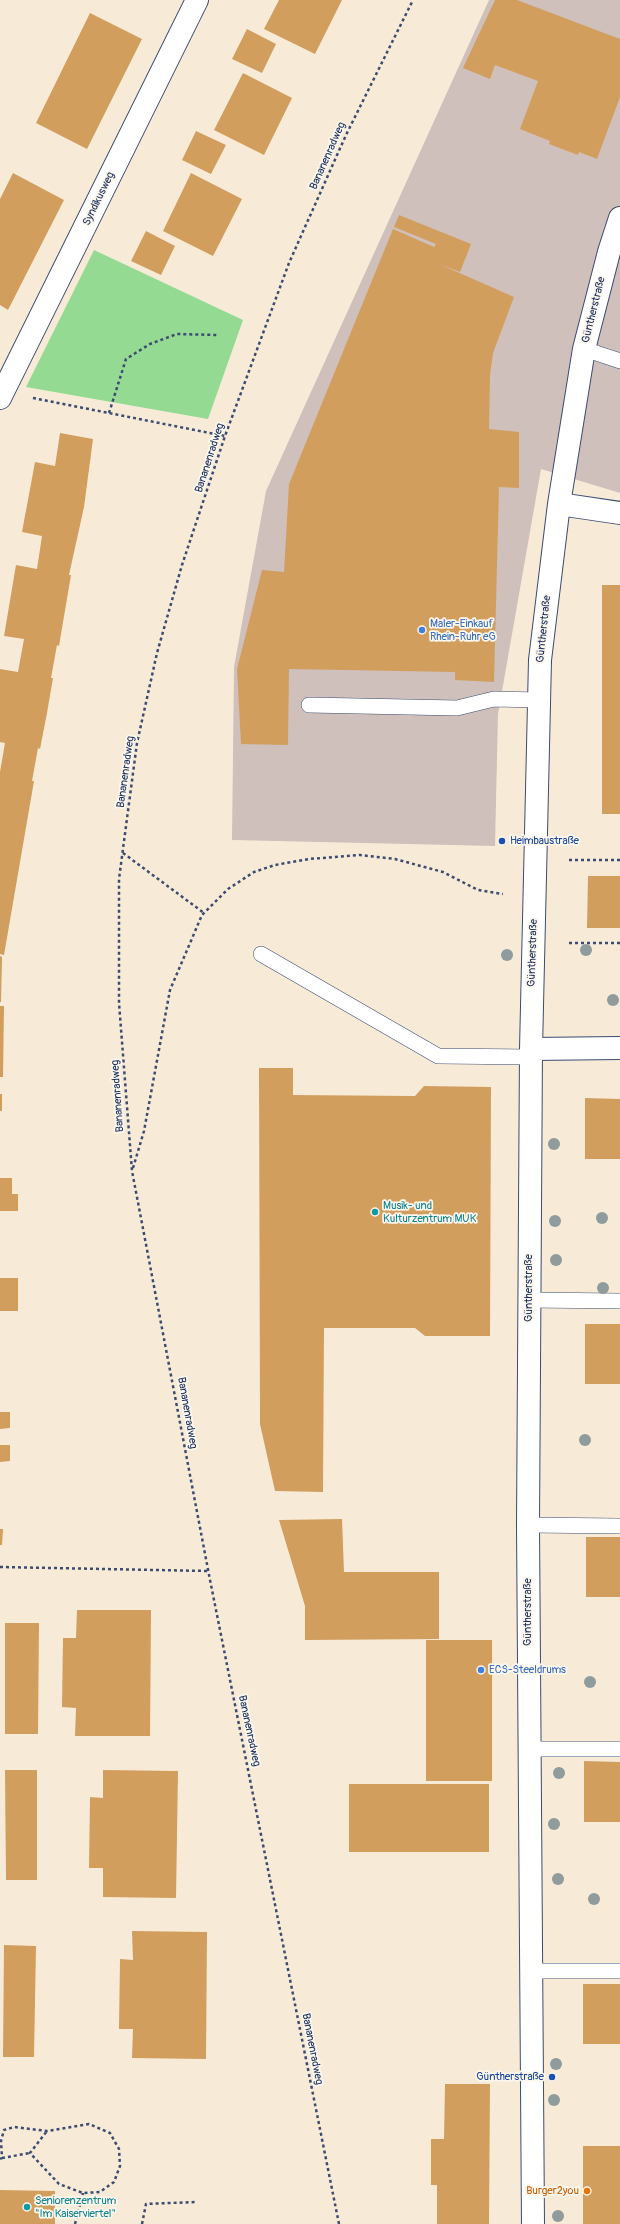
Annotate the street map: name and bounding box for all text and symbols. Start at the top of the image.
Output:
street label: Bananenradweg [307,120,349,192]
street label: Syndikusweg [80,170,118,228]
street label: Güntherstraße [579,275,609,345]
street label: Bananenradweg [193,421,227,495]
street label: Güntherstraße [534,595,554,663]
place label: Maler-Einkauf Rhein-Ruhr eG [430,617,496,643]
marker: Maler-Einkauf Rhein-Ruhr eG [417,625,427,635]
street label: Bananenradweg [114,735,138,809]
place label: Heimbaustraße [510,834,579,848]
marker: Heimbaustraße [497,836,507,846]
street label: Güntherstraße [525,919,541,987]
street label: Bananenradweg [109,1059,127,1133]
place label: Musik- und Kulturzentrum MUK [383,1199,476,1225]
marker: Musik- und Kulturzentrum MUK [370,1207,380,1217]
street label: Güntherstraße [522,1254,536,1322]
street label: Bananenradweg [174,1376,200,1450]
street label: Güntherstraße [521,1578,535,1646]
place label: ECS-Steeldrums [489,1663,566,1677]
marker: ECS-Steeldrums [476,1665,486,1675]
street label: Bananenradweg [235,1694,263,1768]
street label: Bananenradweg [299,2012,325,2086]
place label: Güntherstraße [476,2070,544,2084]
marker: Güntherstraße [547,2072,557,2082]
place label: Burger2you [526,2184,579,2198]
marker: Burger2you [582,2186,592,2196]
place label: Seniorenzentrum "Im Kaiserviertel" [35,2194,116,2220]
marker: Seniorenzentrum "Im Kaiserviertel" [22,2202,32,2212]

